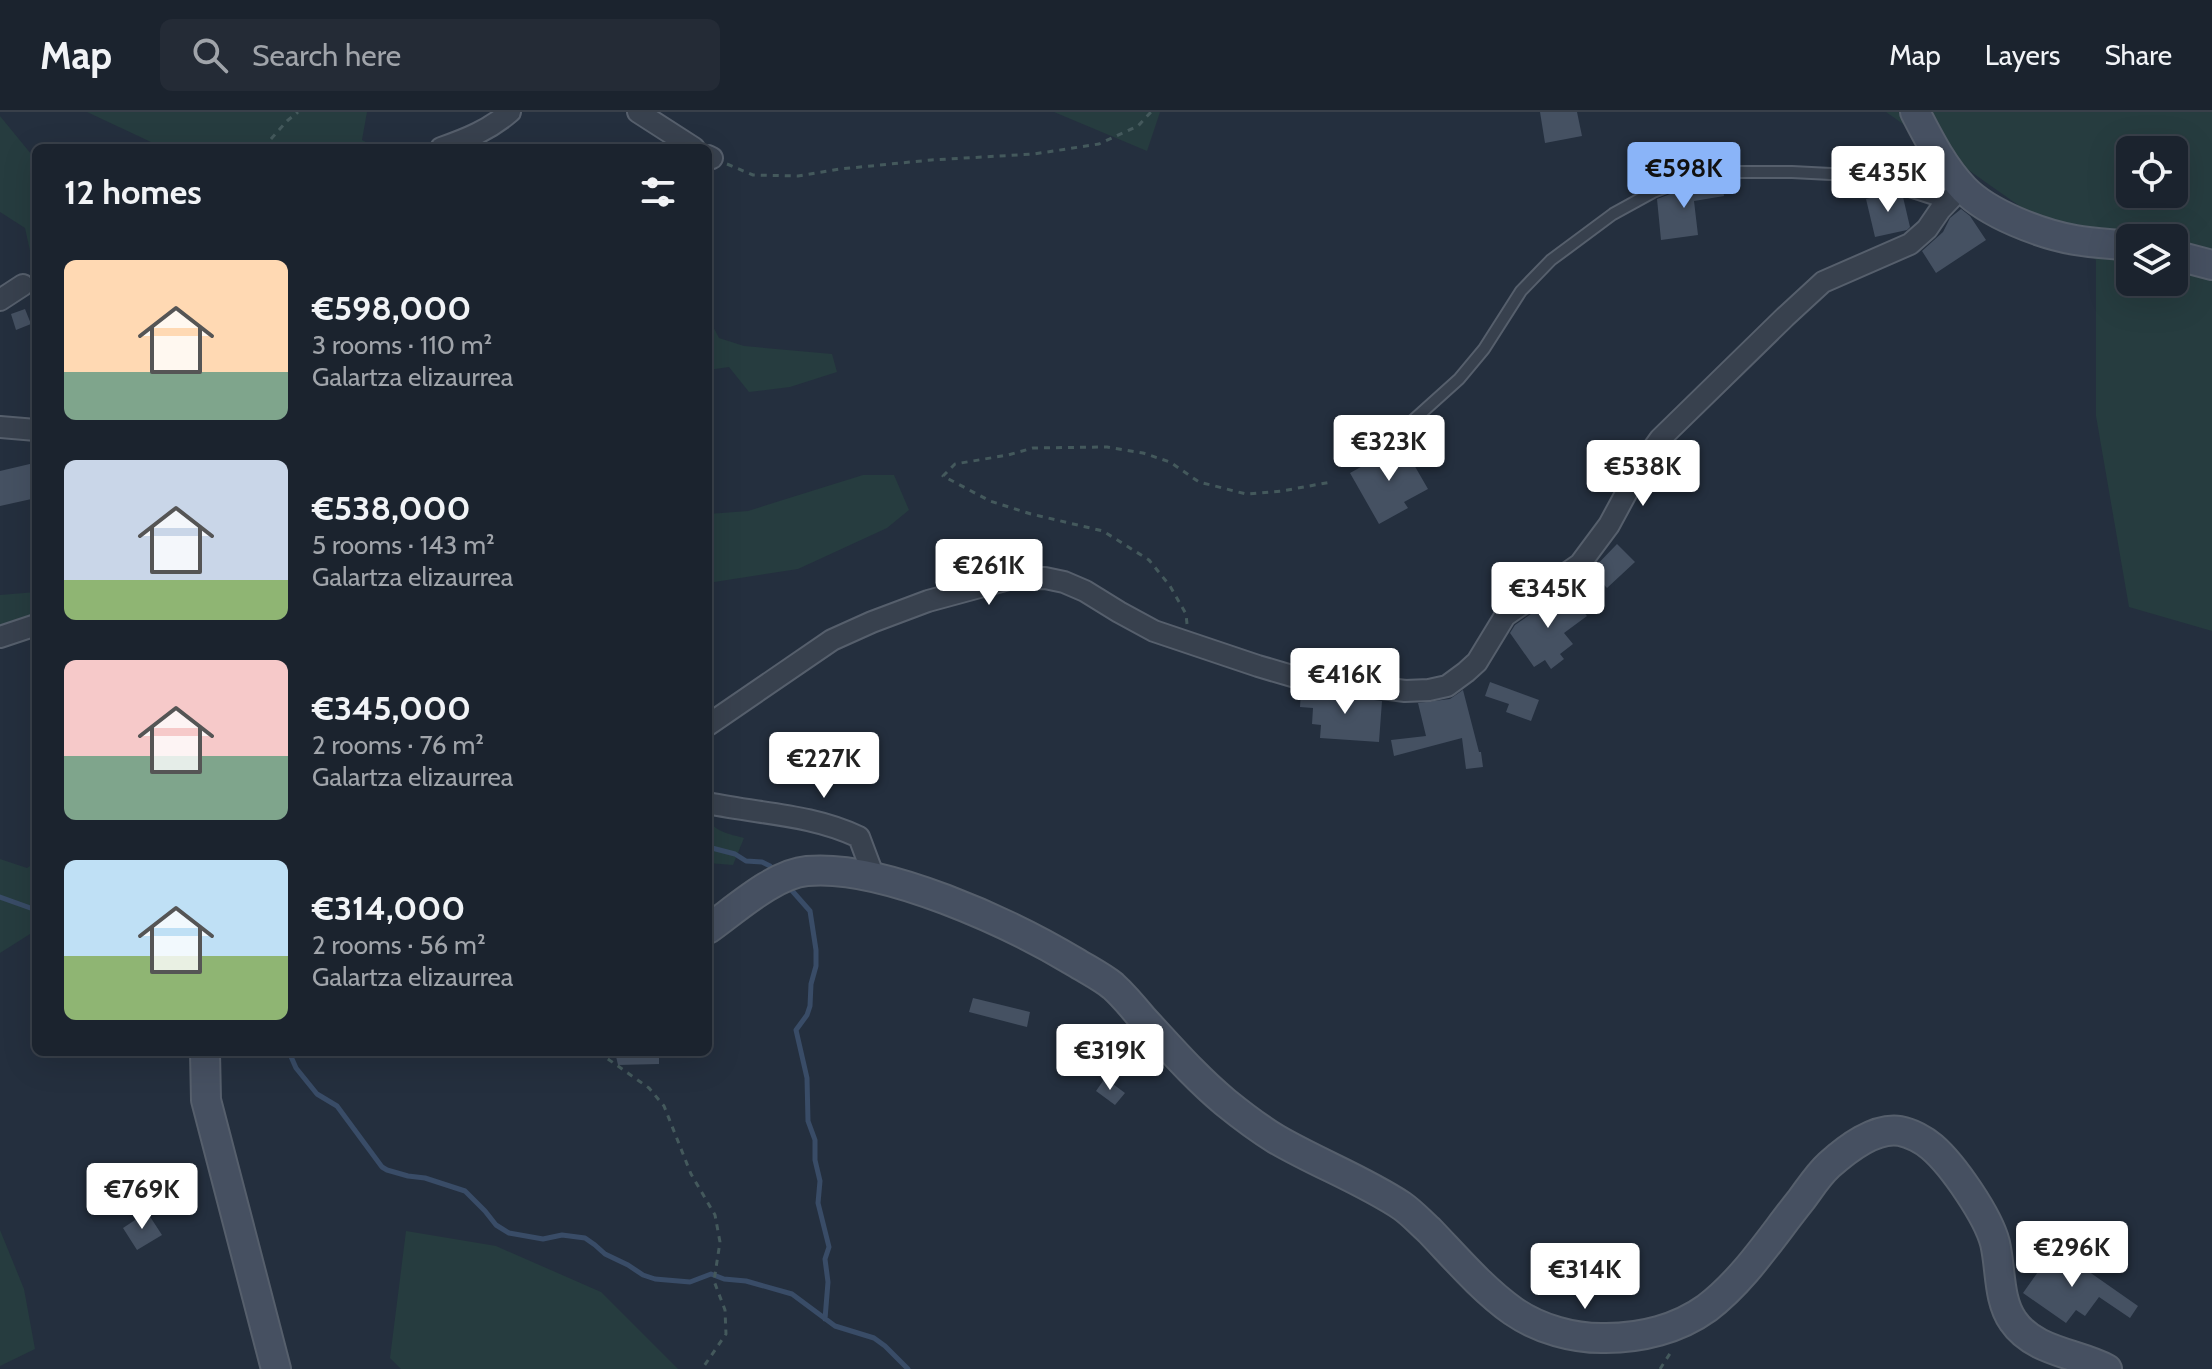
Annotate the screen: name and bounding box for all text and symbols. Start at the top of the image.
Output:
search box [160,19,720,91]
text: Map [40,32,112,79]
icon: search [188,33,232,77]
text: Search here [252,37,401,74]
text: Map [1889,38,1941,72]
text: Layers [1985,38,2060,72]
text: Share [2104,38,2172,72]
map controls [2116,136,2188,296]
button: locate [2116,136,2188,208]
pin: €598K [1628,142,1740,210]
pin: €435K [1832,146,1944,214]
text: €598K [1645,152,1723,184]
text: €435K [1849,156,1927,188]
icon: filters [636,170,680,214]
text: 12 homes [64,171,202,213]
button: layers [2116,224,2188,296]
text: €598,000 [312,287,471,329]
icon: home [128,292,224,388]
text: 3 rooms · 110 m² [312,329,492,361]
text: Galartza elizaurrea [312,361,513,393]
pin: €323K [1333,415,1445,483]
text: €323K [1352,425,1426,457]
pin: €538K [1587,440,1699,508]
text: €538K [1605,450,1681,482]
text: €538,000 [312,487,471,529]
icon: home [128,492,224,588]
text: 5 rooms · 143 m² [312,529,495,561]
pin: €261K [933,539,1045,607]
text: €261K [954,549,1024,581]
text: Galartza elizaurrea [312,561,513,593]
pin: €345K [1492,562,1604,630]
text: €345K [1509,572,1587,604]
pin: €416K [1289,648,1401,716]
text: €416K [1308,658,1382,690]
text: €345,000 [312,687,471,729]
icon: home [128,692,224,788]
text: 2 rooms · 76 m² [312,729,484,761]
pin: €227K [768,732,880,800]
text: €227K [787,742,861,774]
text: Galartza elizaurrea [312,761,513,793]
text: €314,000 [312,887,465,929]
icon: home [128,892,224,988]
text: 2 rooms · 56 m² [312,929,486,961]
text: Galartza elizaurrea [312,961,513,993]
pin: €319K [1054,1024,1166,1092]
text: €319K [1074,1034,1146,1066]
pin: €769K [86,1163,198,1231]
text: €769K [105,1173,179,1205]
pin: €296K [2016,1221,2128,1289]
text: €296K [2034,1231,2110,1263]
pin: €314K [1529,1243,1641,1311]
text: €314K [1549,1253,1621,1285]

